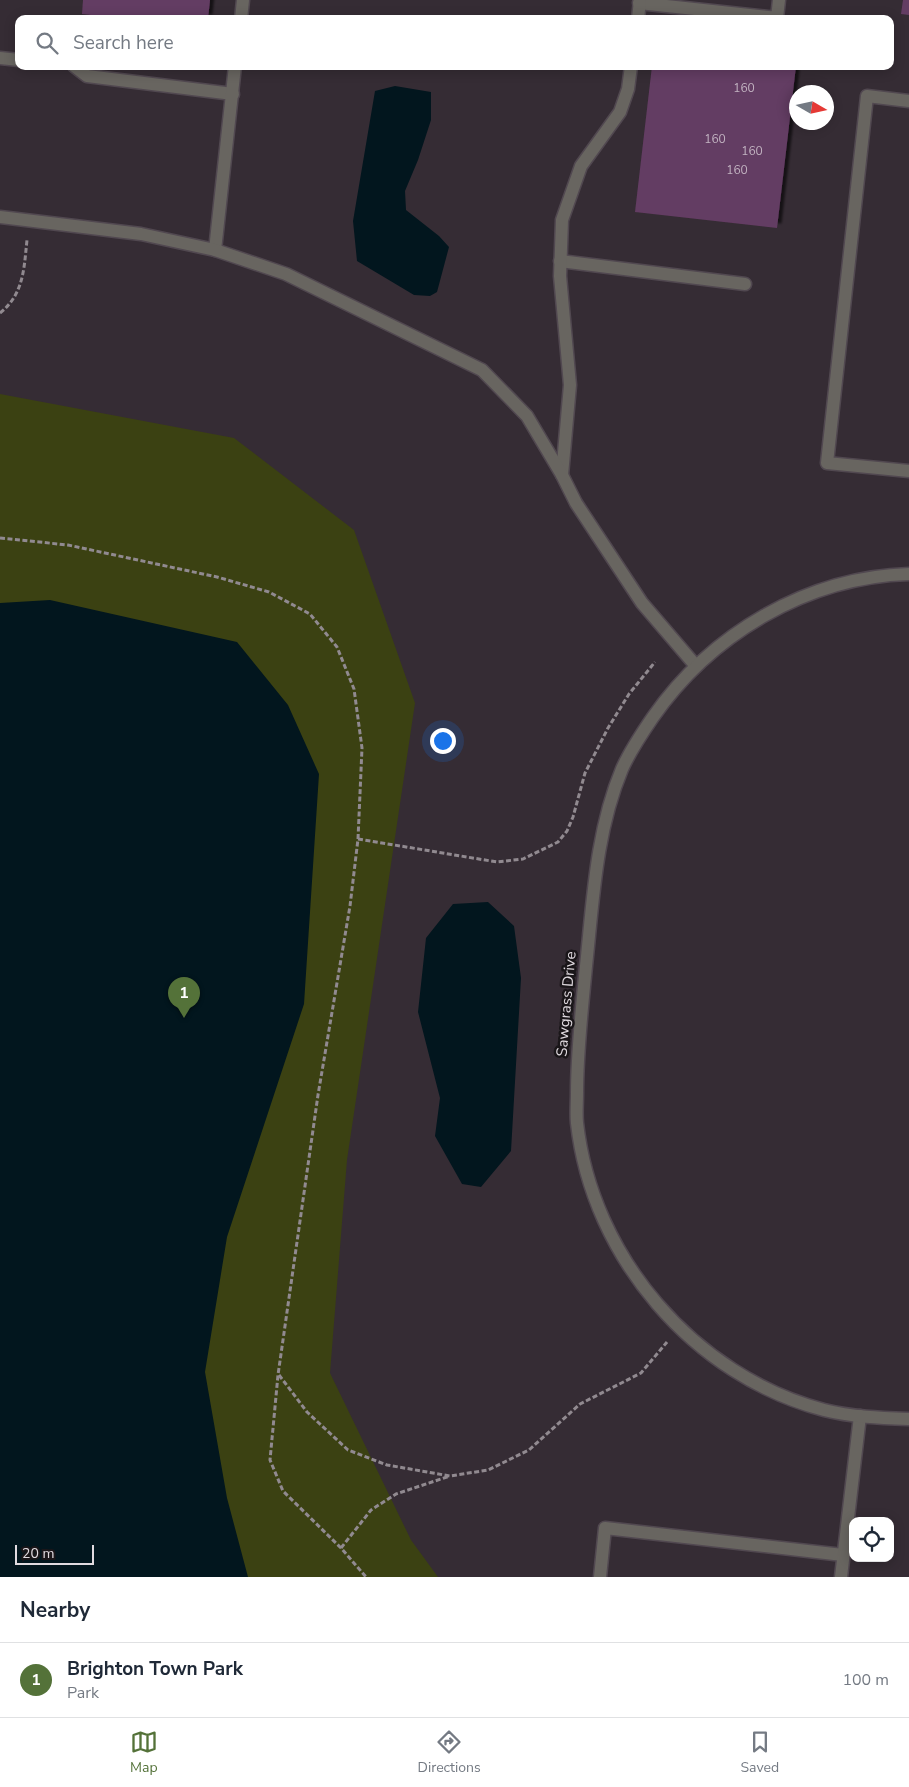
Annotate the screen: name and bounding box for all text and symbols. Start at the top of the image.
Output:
search box [15,15,894,70]
icon: search [33,29,61,57]
text: Search here [73,30,174,56]
house number: 160 [733,80,755,96]
north arrow [789,85,834,130]
house number: 160 [704,131,726,147]
house number: 160 [741,143,763,159]
house number: 160 [726,162,748,178]
your location [430,728,456,754]
street label: Sawgrass Drive [551,951,581,1057]
pin: 1 [168,977,200,1018]
map controls [849,1517,894,1562]
button: locate [849,1517,894,1562]
scale bar [15,1542,94,1565]
text: 20 m [22,1544,54,1563]
text: Nearby [20,1596,90,1624]
text: Brighton Town Park [67,1656,243,1682]
text: 1 [31,1669,41,1691]
text: 100 m [842,1669,889,1691]
text: Park [67,1682,99,1704]
tab: Map [130,1728,158,1777]
tab: Directions [418,1728,481,1777]
tab: Saved [740,1728,779,1777]

